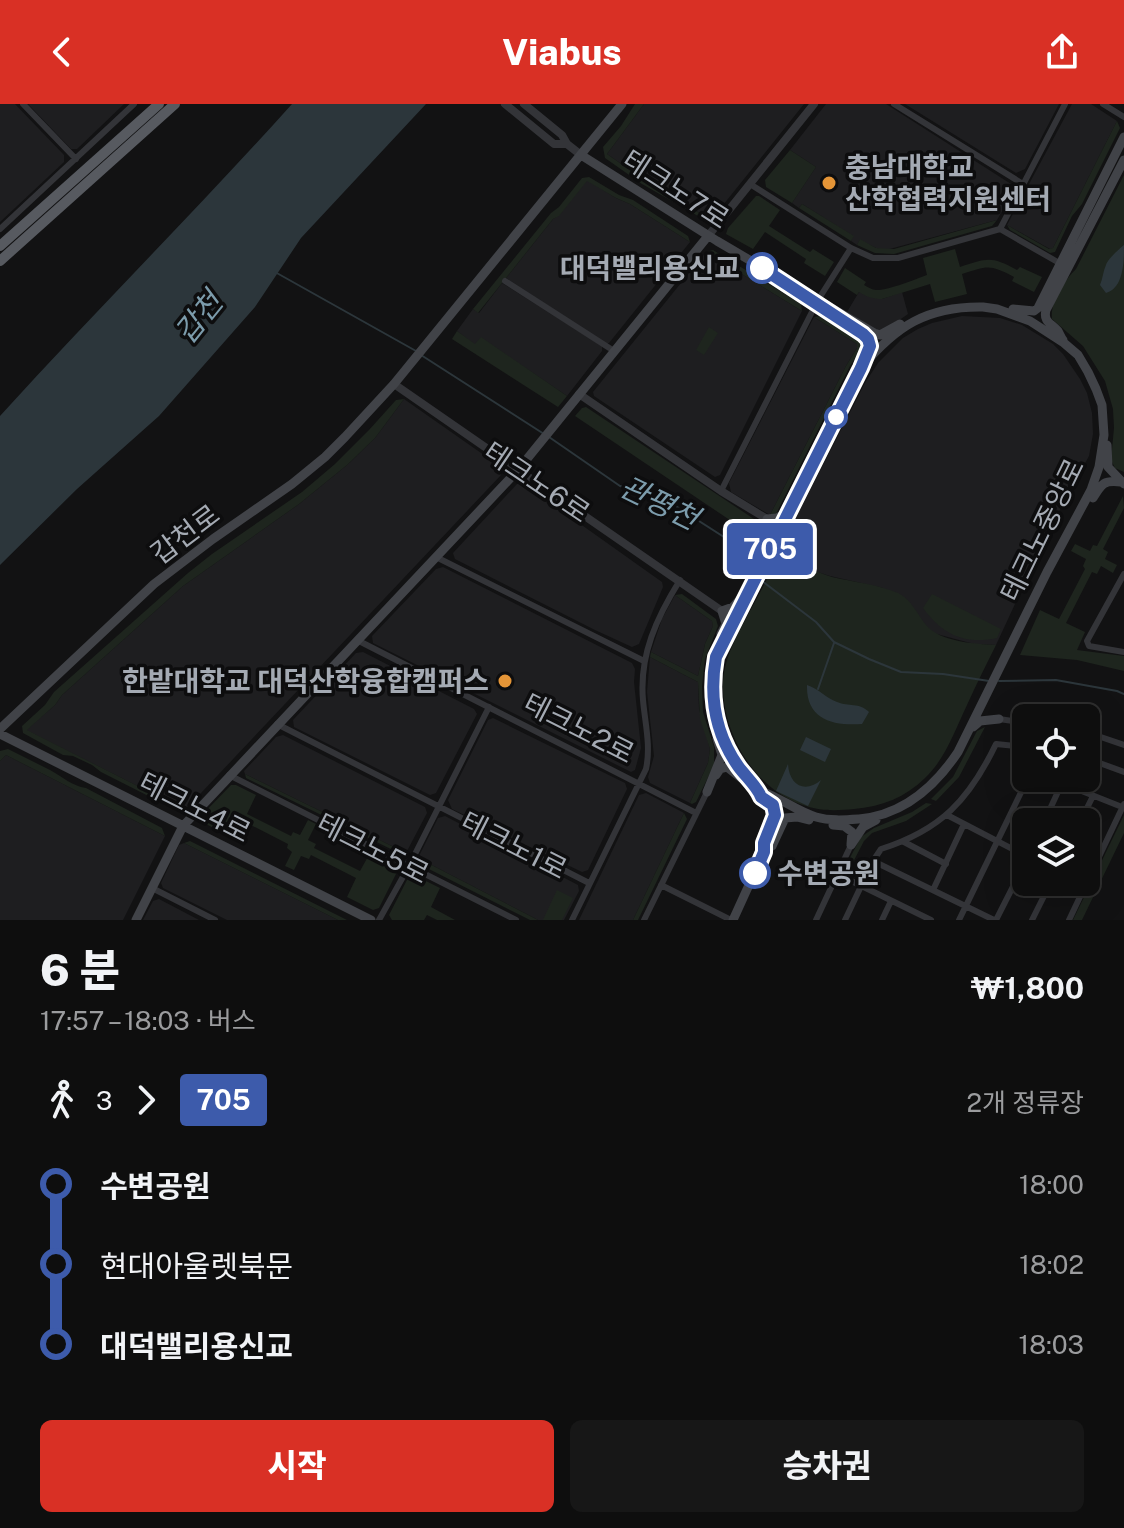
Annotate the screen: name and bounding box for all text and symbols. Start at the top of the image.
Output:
icon: back [40,30,84,74]
icon: share [1040,30,1084,74]
text: Viabus [502,31,622,73]
street label: 테크노7로 [617,142,736,235]
place label: 충남대학교 산학협력지원센터 [845,150,1051,215]
marker: 충남대학교 산학협력지원센터 [820,174,838,192]
place label: 대덕밸리용신교 [560,251,740,284]
marker: 대덕밸리용신교 [747,253,777,283]
water label: 갑천 [167,282,232,350]
unlabelled marker [825,406,847,428]
street label: 테크노6로 [478,434,596,529]
street label: 테크노중앙로 [993,453,1090,606]
water label: 관평천 [614,468,708,538]
street label: 갑천로 [144,497,225,570]
line badge: 705 [724,523,816,575]
text: 705 [743,532,797,565]
place label: 한밭대학교 대덕산학융합캠퍼스 [122,664,489,697]
marker: 한밭대학교 대덕산학융합캠퍼스 [496,672,514,690]
street label: 테크노2로 [518,686,640,769]
map controls [1012,704,1100,896]
button: locate [1012,704,1100,792]
street label: 테크노4로 [134,764,256,849]
street label: 테크노1로 [456,804,573,885]
street label: 테크노5로 [312,805,435,890]
button: layers [1012,808,1100,896]
place label: 수변공원 [777,856,880,889]
marker: 수변공원 [740,858,770,888]
text: 6 분 [40,944,120,996]
text: ₩1,800 [971,970,1084,1006]
text: 17:57 – 18:03 · 버스 [40,1005,256,1036]
icon: walk [40,1078,84,1122]
icon: forward [124,1078,168,1122]
text: 705 [196,1083,251,1116]
text: 3 [96,1085,112,1116]
text: 2개 정류장 [967,1087,1084,1118]
text: 수변공원 [100,1168,210,1204]
text: 18:00 [1019,1169,1084,1200]
text: 현대아울렛북문 [100,1248,293,1284]
text: 18:02 [1019,1249,1084,1280]
text: 대덕밸리용신교 [100,1328,293,1364]
text: 18:03 [1019,1329,1084,1360]
button: 시작 [40,1420,554,1512]
button: 승차권 [570,1420,1084,1512]

